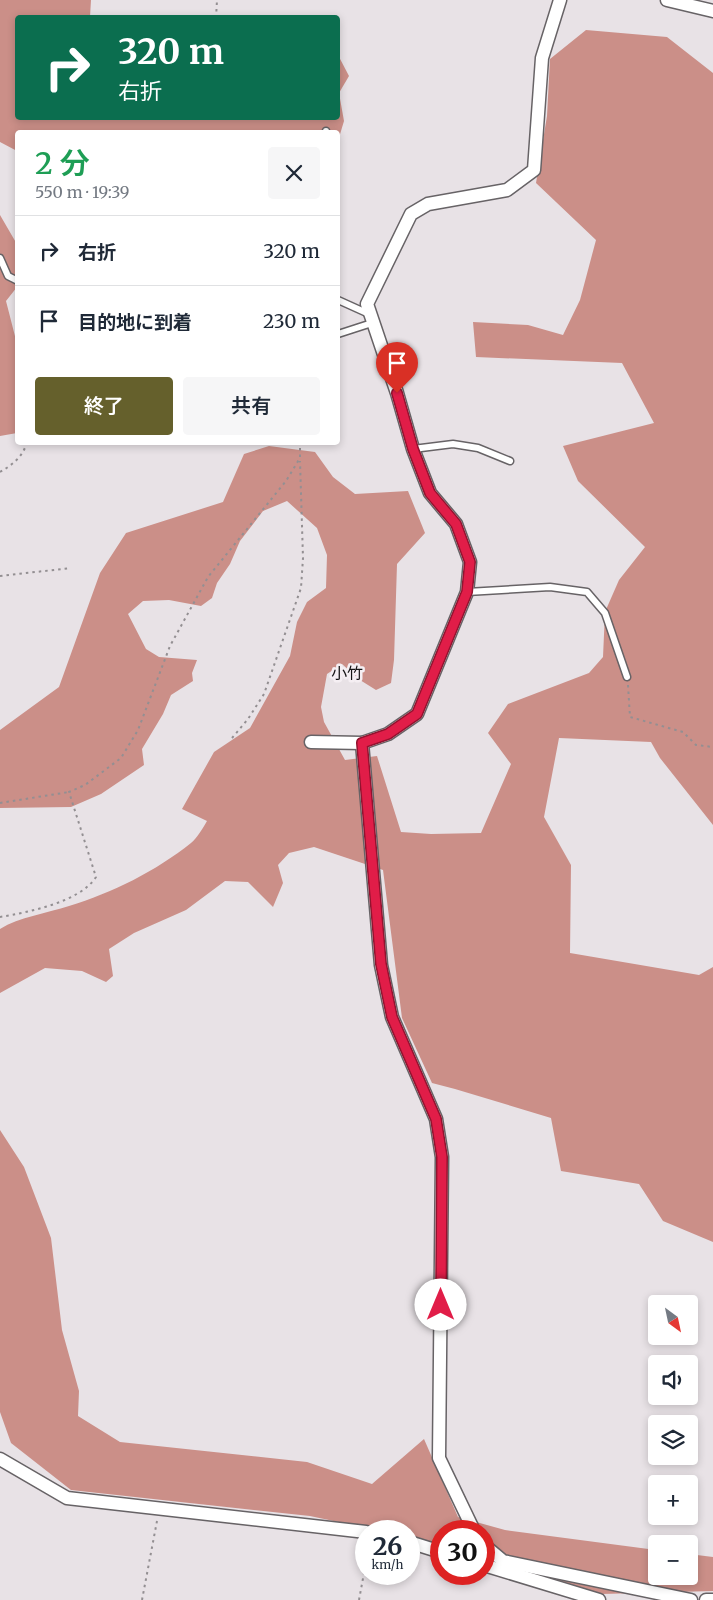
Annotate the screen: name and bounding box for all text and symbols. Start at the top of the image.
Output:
text: 320 m [118,30,224,74]
icon: right [35,35,100,100]
text: 右折 [118,77,162,105]
text: 2 分 [35,144,90,182]
button: close [268,147,320,199]
text: 550 m · 19:39 [35,182,130,202]
icon: right [35,237,63,265]
text: 320 m [263,239,320,263]
text: 右折 [78,240,116,264]
icon: arrive [35,307,63,335]
text: 230 m [263,309,320,333]
text: 目的地に到着 [78,310,192,334]
pin [376,342,418,393]
icon: arrive [383,349,411,377]
button: 終了 [35,377,173,435]
button: 共有 [183,377,320,435]
district label: 小竹 [331,663,363,683]
position arrow [414,1278,466,1330]
north arrow [648,1295,698,1345]
map controls [648,1295,698,1585]
button: sound [648,1355,698,1405]
button: layers [648,1415,698,1465]
button: + [648,1475,698,1525]
speed limit sign: 30 [430,1520,495,1585]
text: 26 [373,1530,402,1562]
button: − [648,1535,698,1585]
text: km/h [372,1557,403,1572]

